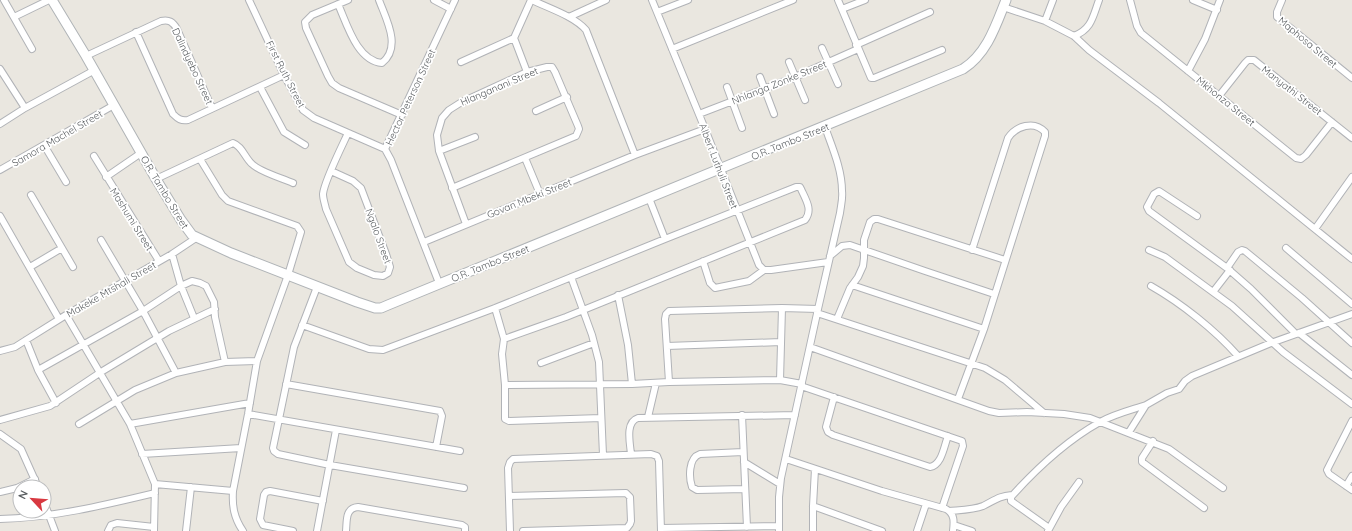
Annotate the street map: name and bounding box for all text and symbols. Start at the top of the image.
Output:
street label: Maphosa Street [1276,14,1340,71]
street label: Dalindyebo Street [169,26,216,107]
street label: First Ruth Street [263,38,308,111]
street label: Hector Peterson Street [382,46,439,148]
street label: Nhlanga Zonke Street [730,57,829,107]
street label: Manyathi Street [1259,63,1325,118]
street label: Hlanganani Street [458,64,541,109]
street label: Mkhonza Street [1194,74,1258,129]
street label: Samora Machel Street [10,107,105,170]
street label: O.R. Tambo Street [749,120,832,163]
street label: Albert Luthuli Street [696,121,741,211]
street label: O.R. Tambo Street [138,153,192,232]
street label: Govan Mbeki Street [485,175,574,221]
street label: Mashumi Street [107,185,156,254]
street label: Ngalo Street [363,207,395,266]
street label: O.R. Tambo Street [449,242,532,285]
street label: Makeke Mtshali Street [64,258,159,320]
north arrow [12,479,52,519]
text: N [15,488,31,501]

